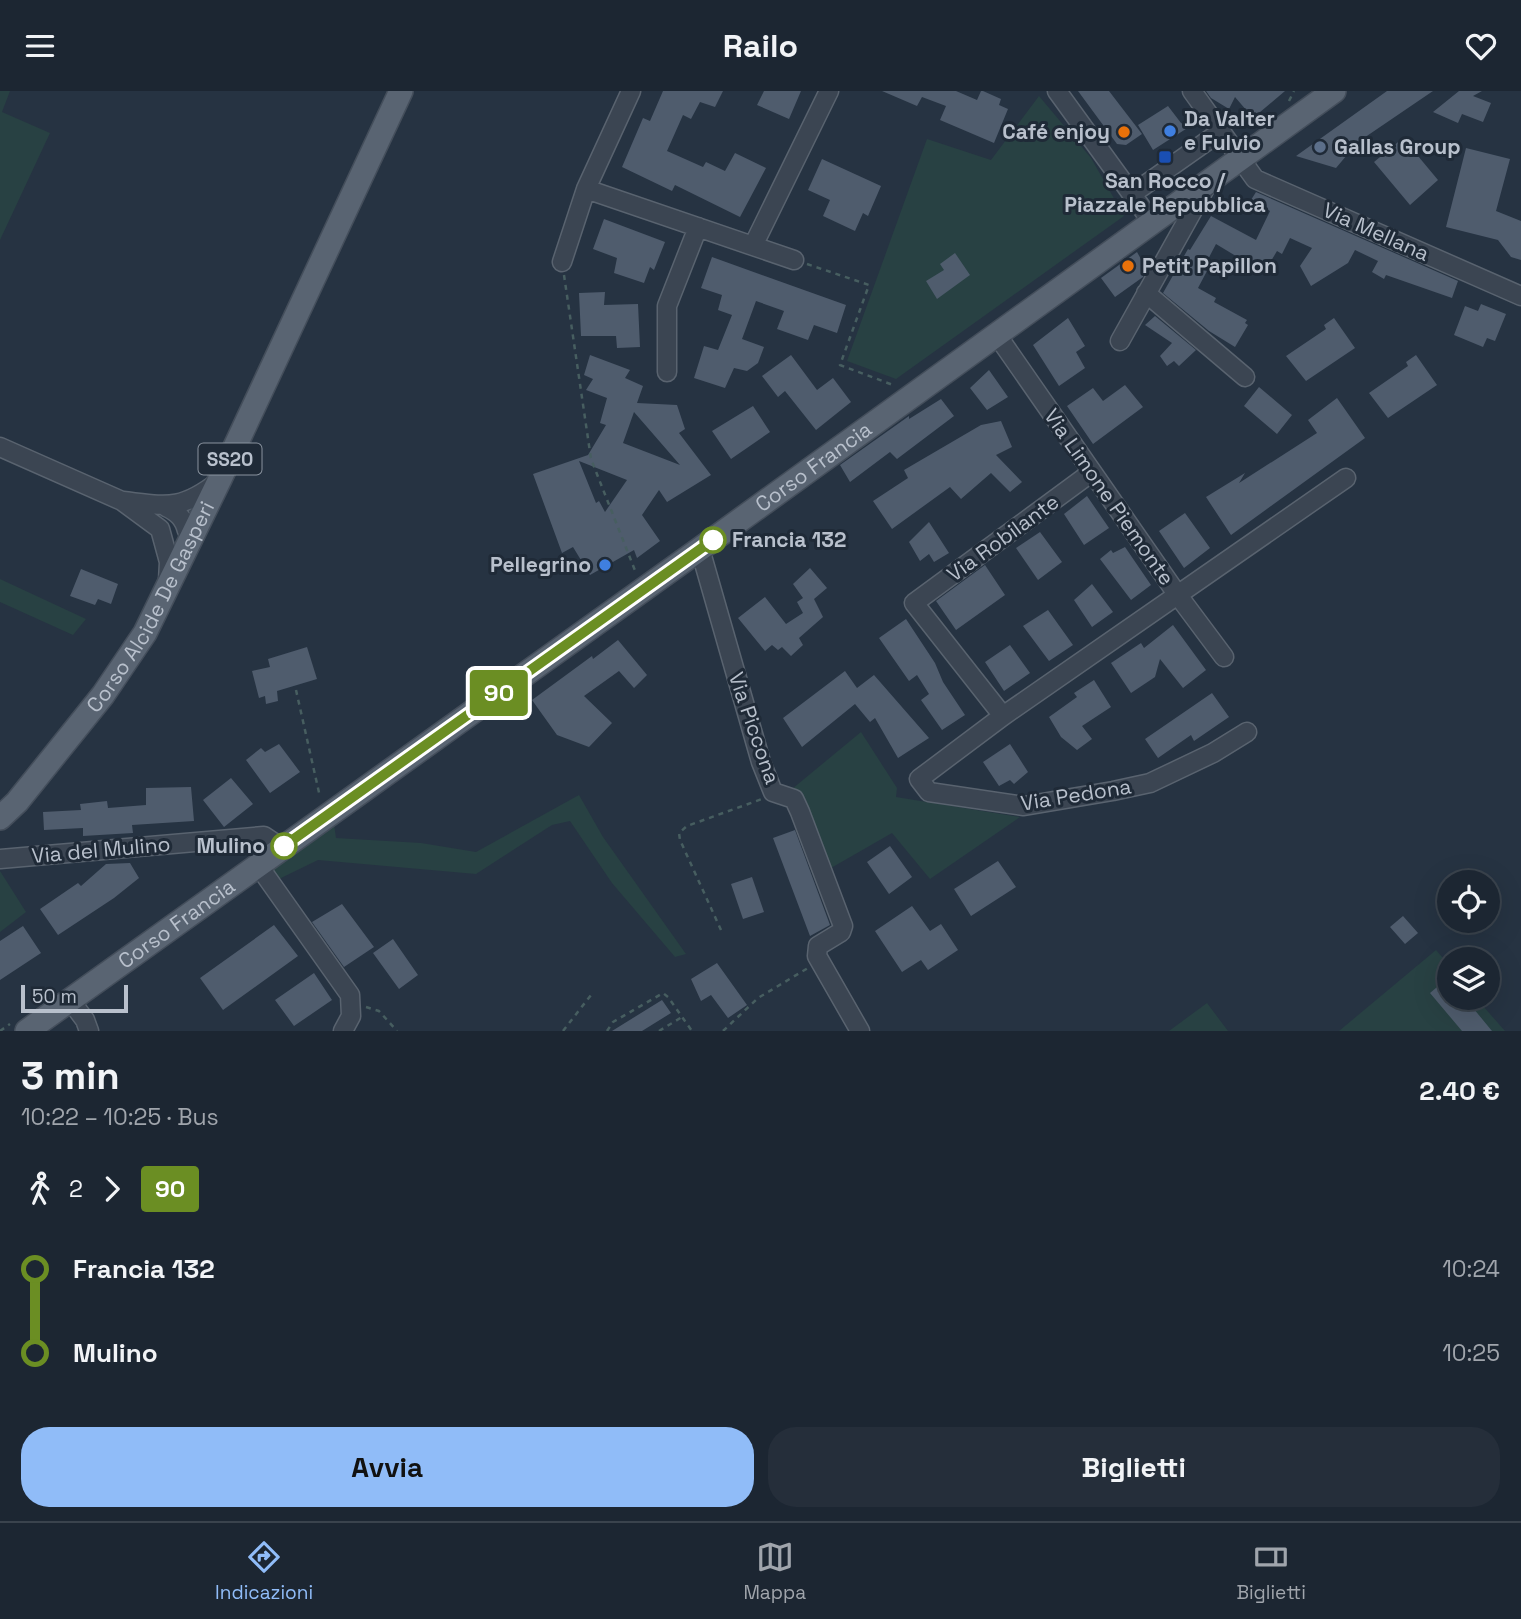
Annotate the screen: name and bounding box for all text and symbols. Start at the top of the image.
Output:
text: Railo [723,26,798,66]
icon: menu [21,27,59,65]
icon: heart [1462,27,1500,65]
place label: Da Valter e Fulvio [1184,105,1275,156]
place label: Café enjoy [1002,118,1110,145]
marker: Da Valter e Fulvio [1162,123,1178,139]
marker: Café enjoy [1116,124,1132,140]
place label: Gallas Group [1334,133,1461,160]
marker: Gallas Group [1312,139,1328,155]
marker: San Rocco / Piazzale Repubblica [1157,149,1173,165]
place label: San Rocco / Piazzale Repubblica [1064,167,1266,218]
street label: Via Mellana [1319,196,1434,267]
place label: Petit Papillon [1142,252,1277,279]
marker: Petit Papillon [1120,258,1136,274]
street label: Via Limone Piemonte [1038,403,1181,590]
street label: Corso Francia [750,415,877,518]
road number: SS20 [198,443,262,475]
street label: Via Robilante [941,488,1064,587]
street label: Corso Alcide De Gasperi [80,497,220,718]
place label: Francia 132 [732,526,846,553]
marker: Francia 132 [700,527,726,553]
place label: Pellegrino [490,551,591,578]
marker: Pellegrino [597,557,613,573]
street label: Via Piccona [723,668,786,787]
line badge: 90 [468,670,530,716]
text: 90 [484,677,514,708]
street label: Via Pedona [1019,772,1133,817]
street label: Via del Mulino [30,830,172,869]
place label: Mulino [197,832,265,859]
marker: Mulino [271,833,297,859]
map controls [1437,870,1500,1010]
button: locate [1437,870,1500,933]
street label: Corso Francia [113,873,240,974]
button: layers [1437,947,1500,1010]
scale bar [21,982,128,1014]
text: 50 m [32,984,77,1009]
text: 3 min [21,1052,120,1100]
text: 2.40 € [1419,1074,1500,1108]
text: 10:22 – 10:25 · Bus [21,1102,219,1132]
icon: walk [21,1170,59,1208]
icon: forward [93,1170,131,1208]
text: 90 [155,1173,185,1204]
text: 2 [69,1174,83,1204]
text: Francia 132 [73,1252,215,1286]
text: 10:24 [1442,1254,1500,1284]
text: Mulino [73,1336,158,1370]
text: 10:25 [1442,1338,1500,1368]
button: Avvia [21,1427,754,1507]
button: Biglietti [768,1427,1500,1507]
tab: Indicazioni [215,1538,313,1605]
tab: Mappa [743,1538,806,1605]
tab: Biglietti [1236,1538,1306,1605]

